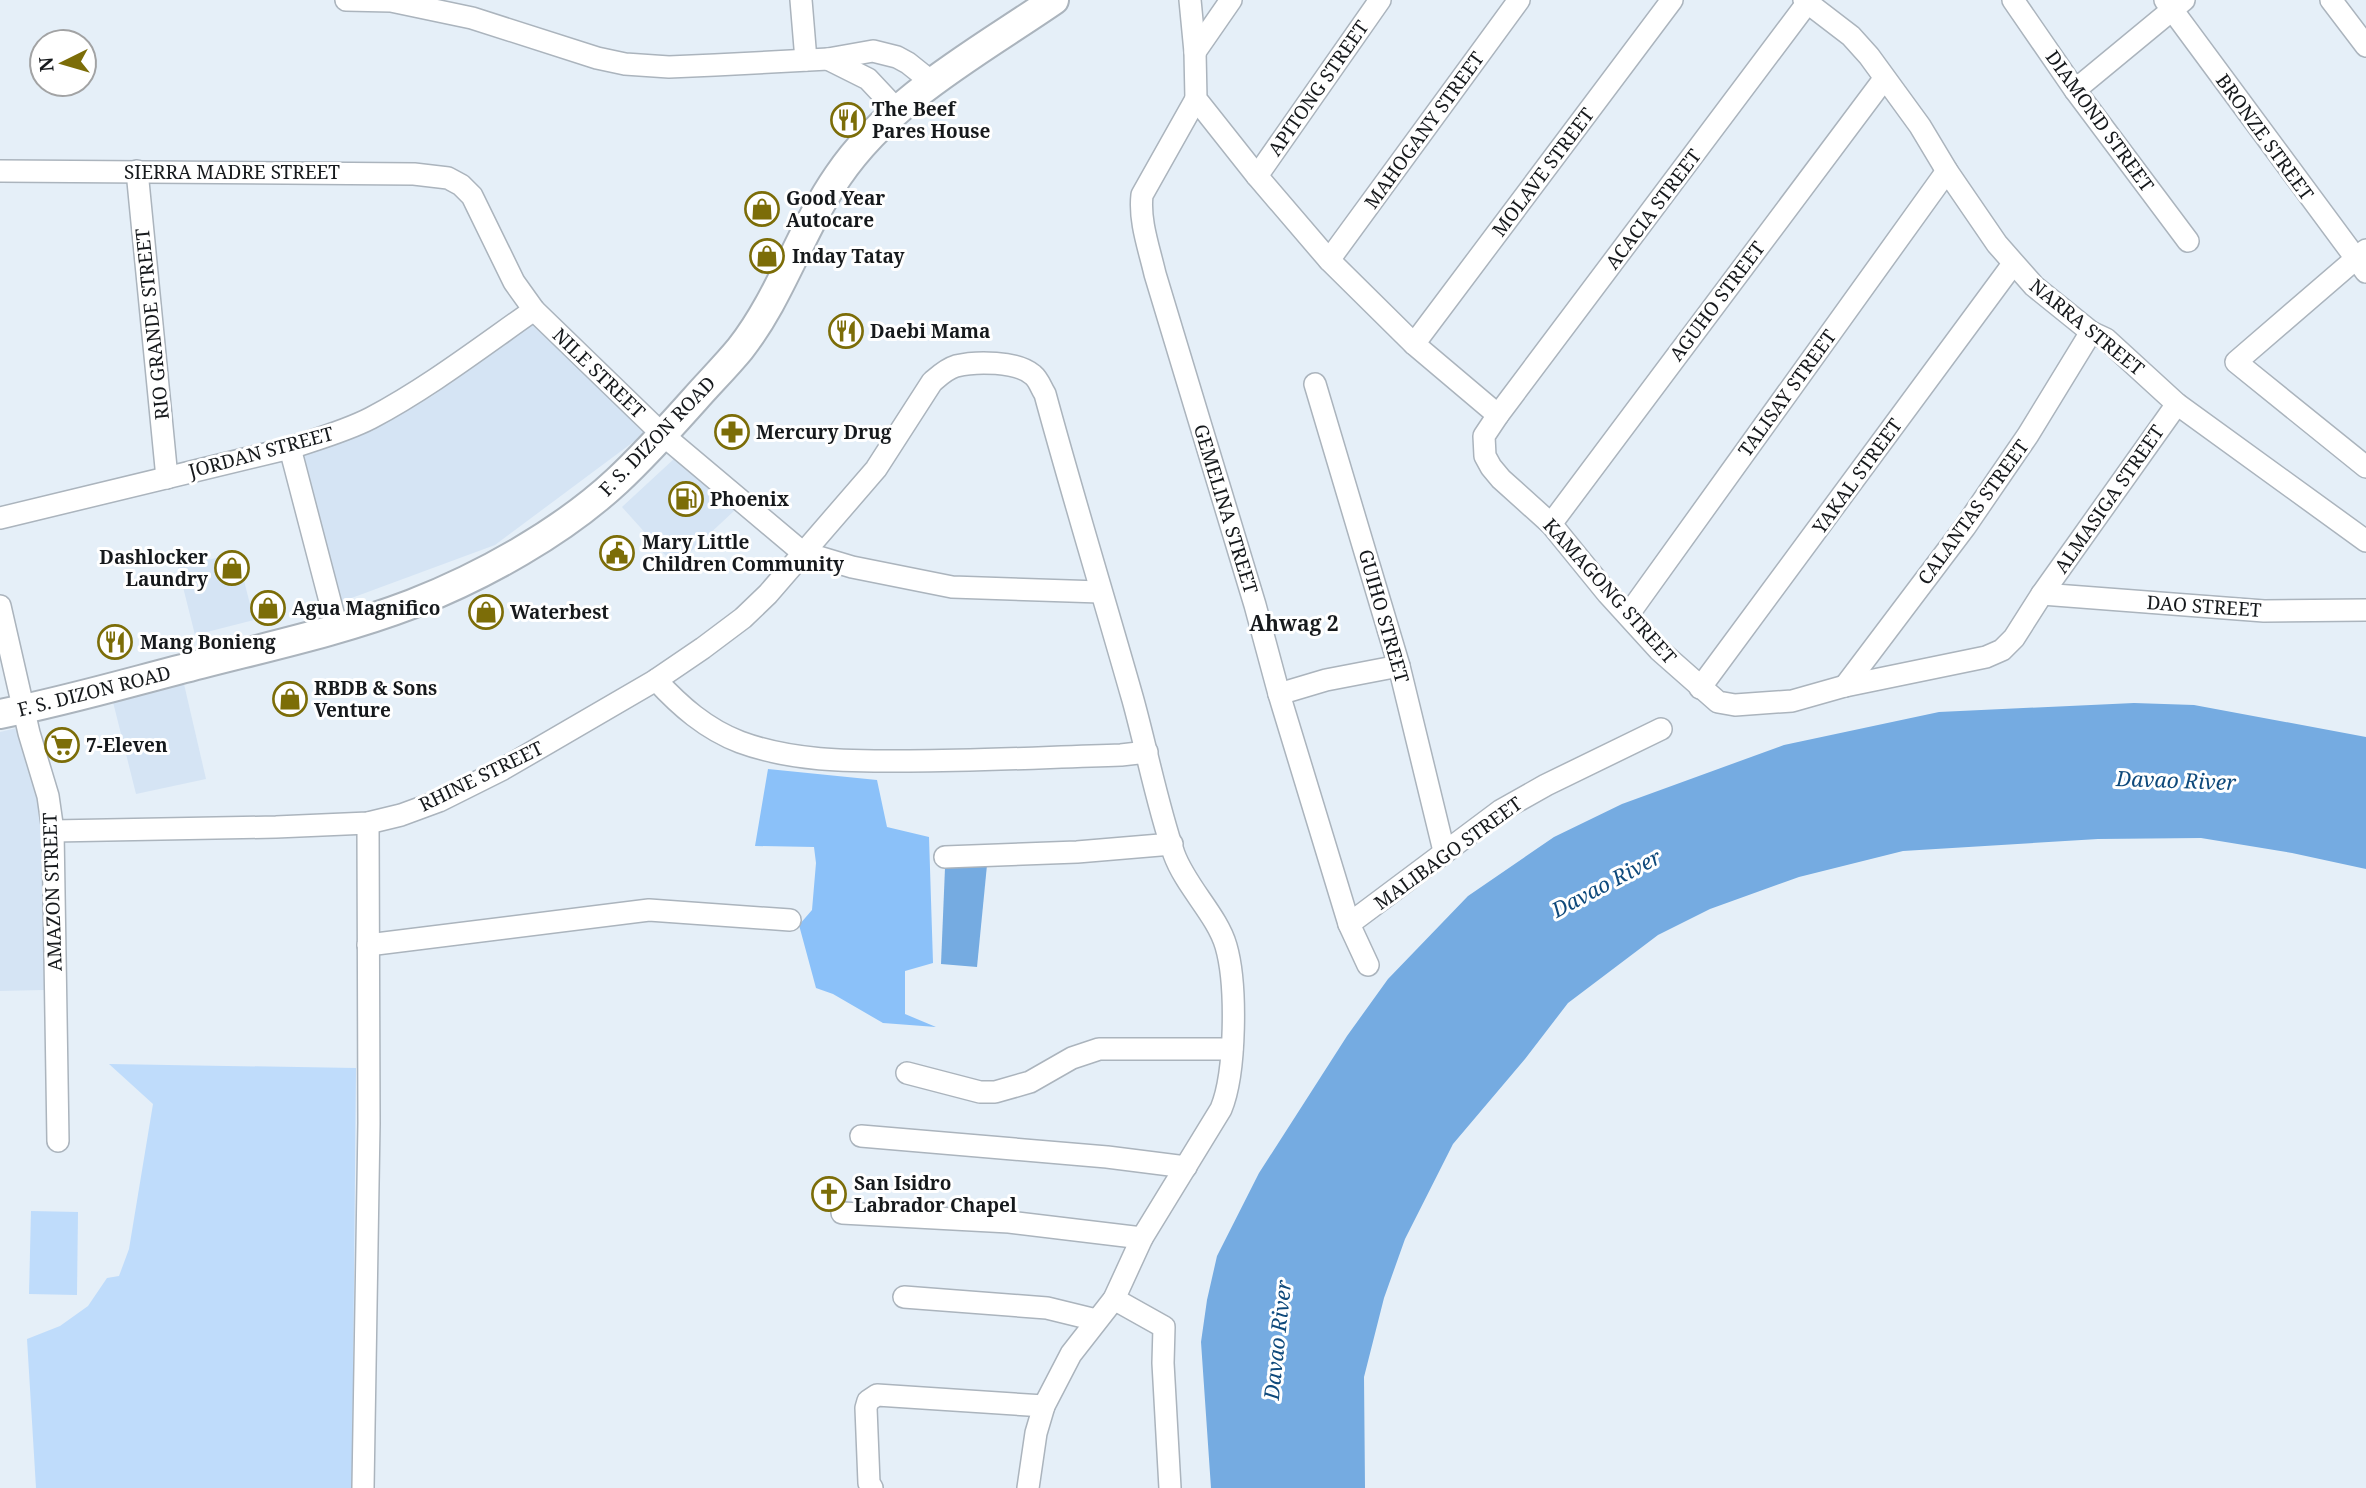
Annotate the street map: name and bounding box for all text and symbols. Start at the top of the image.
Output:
street label: APITONG STREET [1262,15,1375,161]
north arrow [28,28,98,98]
street label: DIAMOND STREET [2040,45,2160,197]
street label: MAHOGANY STREET [1358,46,1490,214]
text: N [32,56,60,73]
street label: BRONZE STREET [2210,68,2320,206]
place label: The Beef Pares House [872,96,990,144]
restaurant icon: The Beef Pares House [829,101,867,139]
street label: MOLAVE STREET [1486,102,1600,242]
street label: ACACIA STREET [1599,143,1707,274]
street label: SIERRA MADRE STREET [124,159,340,185]
place label: Good Year Autocare [786,185,885,233]
shop icon: Good Year Autocare [743,190,781,228]
street label: RIO GRANDE STREET [129,227,175,421]
street label: AGUHO STREET [1663,236,1771,366]
shop icon: Inday Tatay [748,237,786,275]
place label: Inday Tatay [792,243,905,269]
street label: NARRA STREET [2024,273,2150,382]
restaurant icon: Daebi Mama [827,312,865,350]
place label: Daebi Mama [870,318,990,344]
street label: NILE STREET [547,322,651,424]
street label: TALISAY STREET [1732,324,1842,462]
street label: F. S. DIZON ROAD [593,370,721,502]
pharmacy icon: Mercury Drug [713,413,751,451]
street label: YAKAL STREET [1806,413,1908,540]
place label: Mercury Drug [756,419,892,445]
street label: JORDAN STREET [185,420,337,484]
street label: ALMASIGA STREET [2048,420,2170,578]
street label: GEMELINA STREET [1188,421,1264,597]
street label: CALANTAS STREET [1912,434,2035,590]
fuel station icon: Phoenix [667,480,705,518]
place label: Phoenix [710,486,790,512]
street label: KAMAGONG STREET [1538,513,1683,670]
place label: Mary Little Children Community [642,529,844,577]
public building icon: Mary Little Children Community [598,534,636,572]
place label: Dashlocker Laundry [99,544,208,592]
street label: GUIHO STREET [1353,546,1416,686]
shop icon: Dashlocker Laundry [213,549,251,587]
shop icon: Agua Magnifico [249,589,287,627]
street label: DAO STREET [2146,589,2263,623]
shop icon: Waterbest [467,593,505,631]
place label: Agua Magnifico [292,595,440,621]
place label: Waterbest [510,599,609,625]
district label: Ahwag 2 [1249,609,1339,637]
restaurant icon: Mang Bonieng [96,623,134,661]
place label: Mang Bonieng [140,629,276,655]
street label: F. S. DIZON ROAD [15,659,173,723]
place label: RBDB & Sons Venture [314,675,437,723]
shop icon: RBDB & Sons Venture [271,680,309,718]
supermarket icon: 7-Eleven [43,726,81,764]
place label: 7-Eleven [86,732,168,758]
street label: RHINE STREET [415,735,548,817]
water label: Davao River [2114,764,2237,796]
street label: MALIBAGO STREET [1369,790,1528,916]
street label: AMAZON STREET [36,812,68,972]
water label: Davao River [1545,842,1666,924]
place label: San Isidro Labrador Chapel [854,1170,1017,1218]
church icon: San Isidro Labrador Chapel [810,1175,848,1213]
water label: Davao River [1257,1279,1297,1402]

